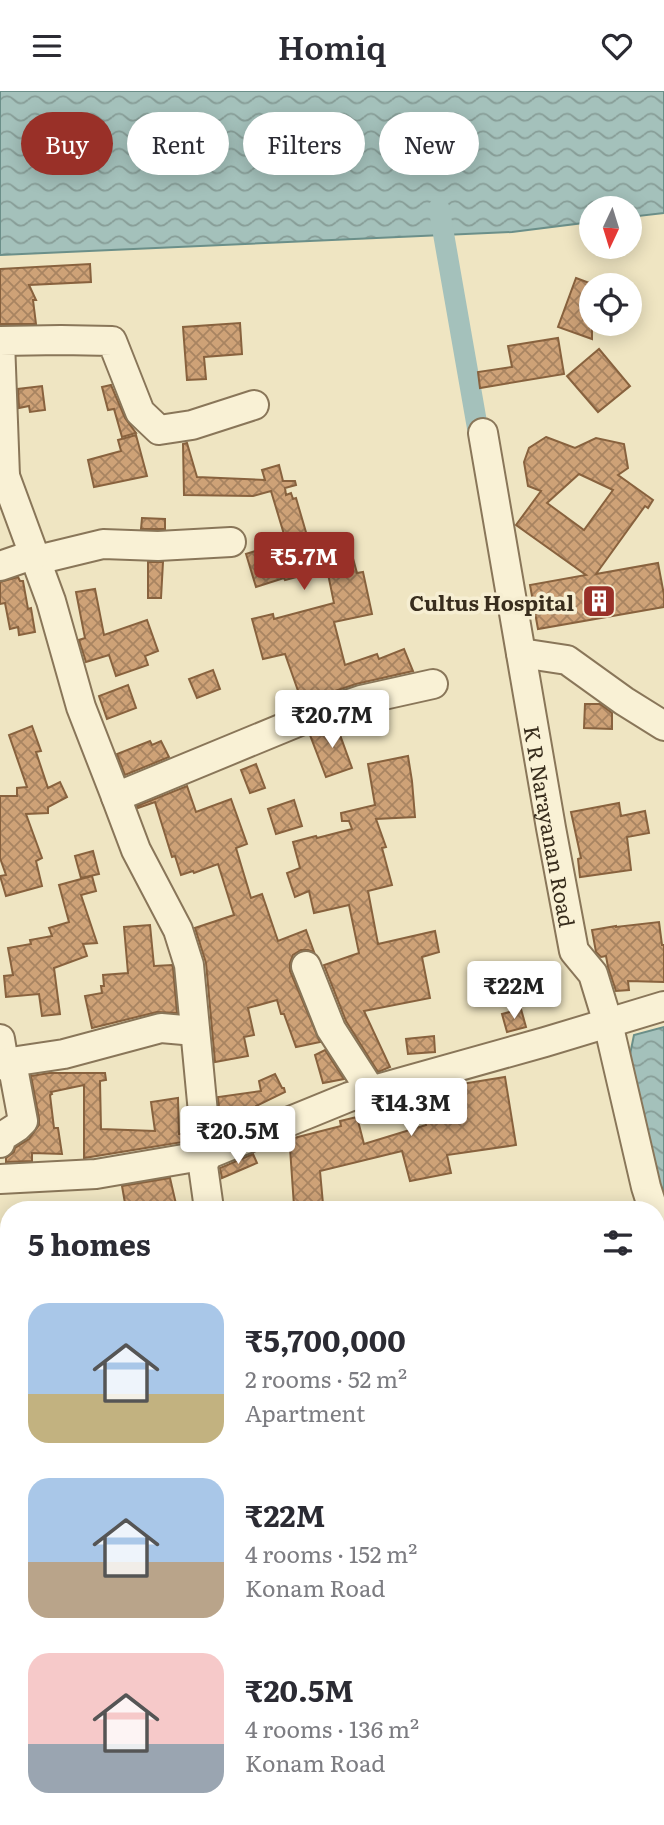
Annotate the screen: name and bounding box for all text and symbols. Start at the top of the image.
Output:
text: Homiq [278,22,386,70]
icon: menu [28,27,66,65]
icon: heart [598,27,636,65]
chip: Buy [21,112,113,175]
chip: Rent [127,112,229,175]
chip: Filters [243,112,365,175]
chip: New [379,112,479,175]
north arrow [579,196,642,259]
map controls [579,196,642,336]
button: locate [579,273,642,336]
pin: ₹5.7M [255,533,353,592]
text: ₹5.7M [270,538,338,572]
building icon: Cultus Hospital [580,582,618,620]
place label: Cultus Hospital [409,586,574,617]
pin: ₹20.7M [275,691,389,750]
text: ₹20.7M [291,696,373,730]
street label: K R Narayanan Road [518,723,585,930]
pin: ₹22M [473,961,555,1021]
text: ₹22M [483,967,545,1001]
pin: ₹14.3M [354,1079,468,1138]
text: ₹14.3M [371,1084,451,1118]
pin: ₹20.5M [181,1107,295,1166]
text: ₹20.5M [196,1112,280,1146]
text: 5 homes [28,1221,151,1265]
icon: filters [599,1224,637,1262]
text: ₹5,700,000 [245,1317,406,1361]
icon: home [84,1331,168,1415]
text: 2 rooms · 52 m² [245,1361,407,1395]
text: Apartment [245,1395,365,1429]
text: ₹22M [245,1492,325,1536]
icon: home [84,1506,168,1590]
text: 4 rooms · 152 m² [245,1536,418,1570]
text: Konam Road [245,1570,385,1604]
text: ₹20.5M [245,1667,354,1711]
icon: home [84,1681,168,1765]
text: 4 rooms · 136 m² [245,1711,419,1745]
text: Konam Road [245,1745,385,1779]

